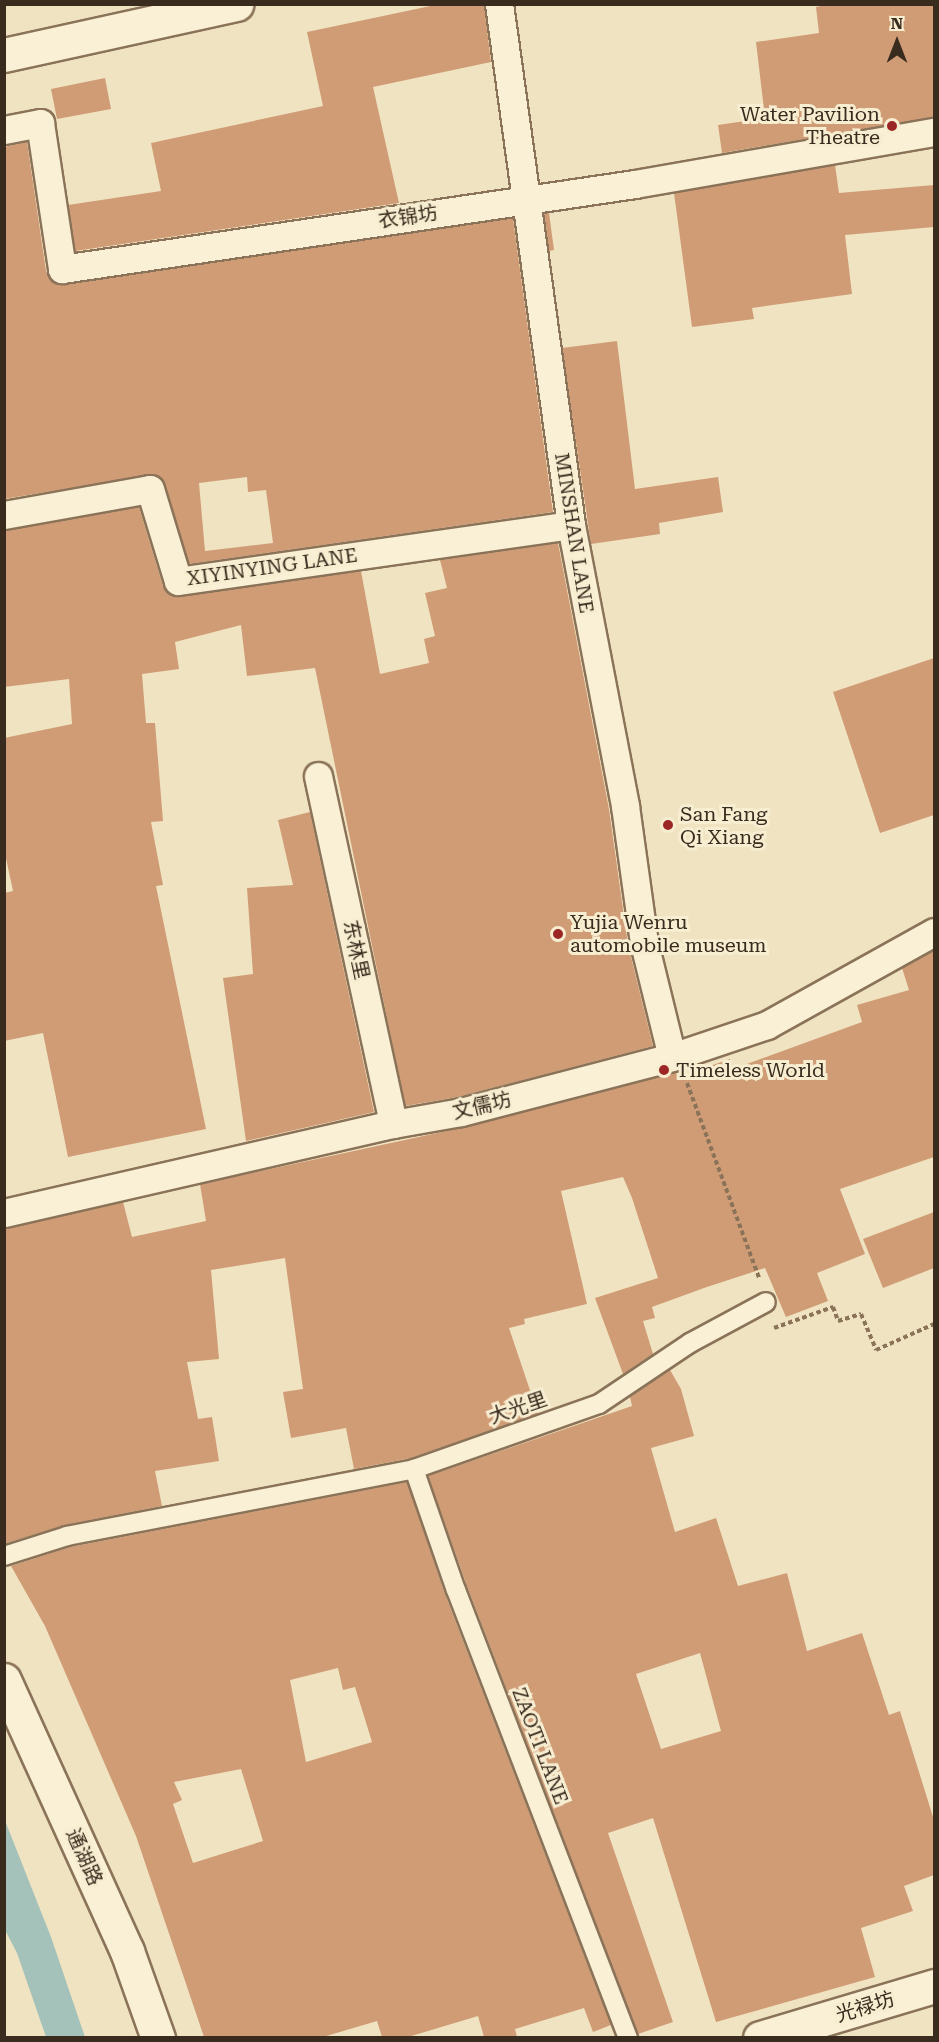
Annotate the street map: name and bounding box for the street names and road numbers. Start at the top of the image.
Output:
street label: 衣锦坊 [377,201,439,233]
street label: MINSHAN LANE [549,451,599,615]
street label: XIYINYING LANE [185,543,359,591]
street label: 东林里 [338,918,374,982]
street label: 文儒坊 [450,1088,514,1124]
street label: 大光里 [486,1387,550,1429]
street label: ZAOTI LANE [507,1684,573,1808]
street label: 通湖路 [61,1825,107,1889]
street label: 光禄坊 [833,1987,897,2027]

